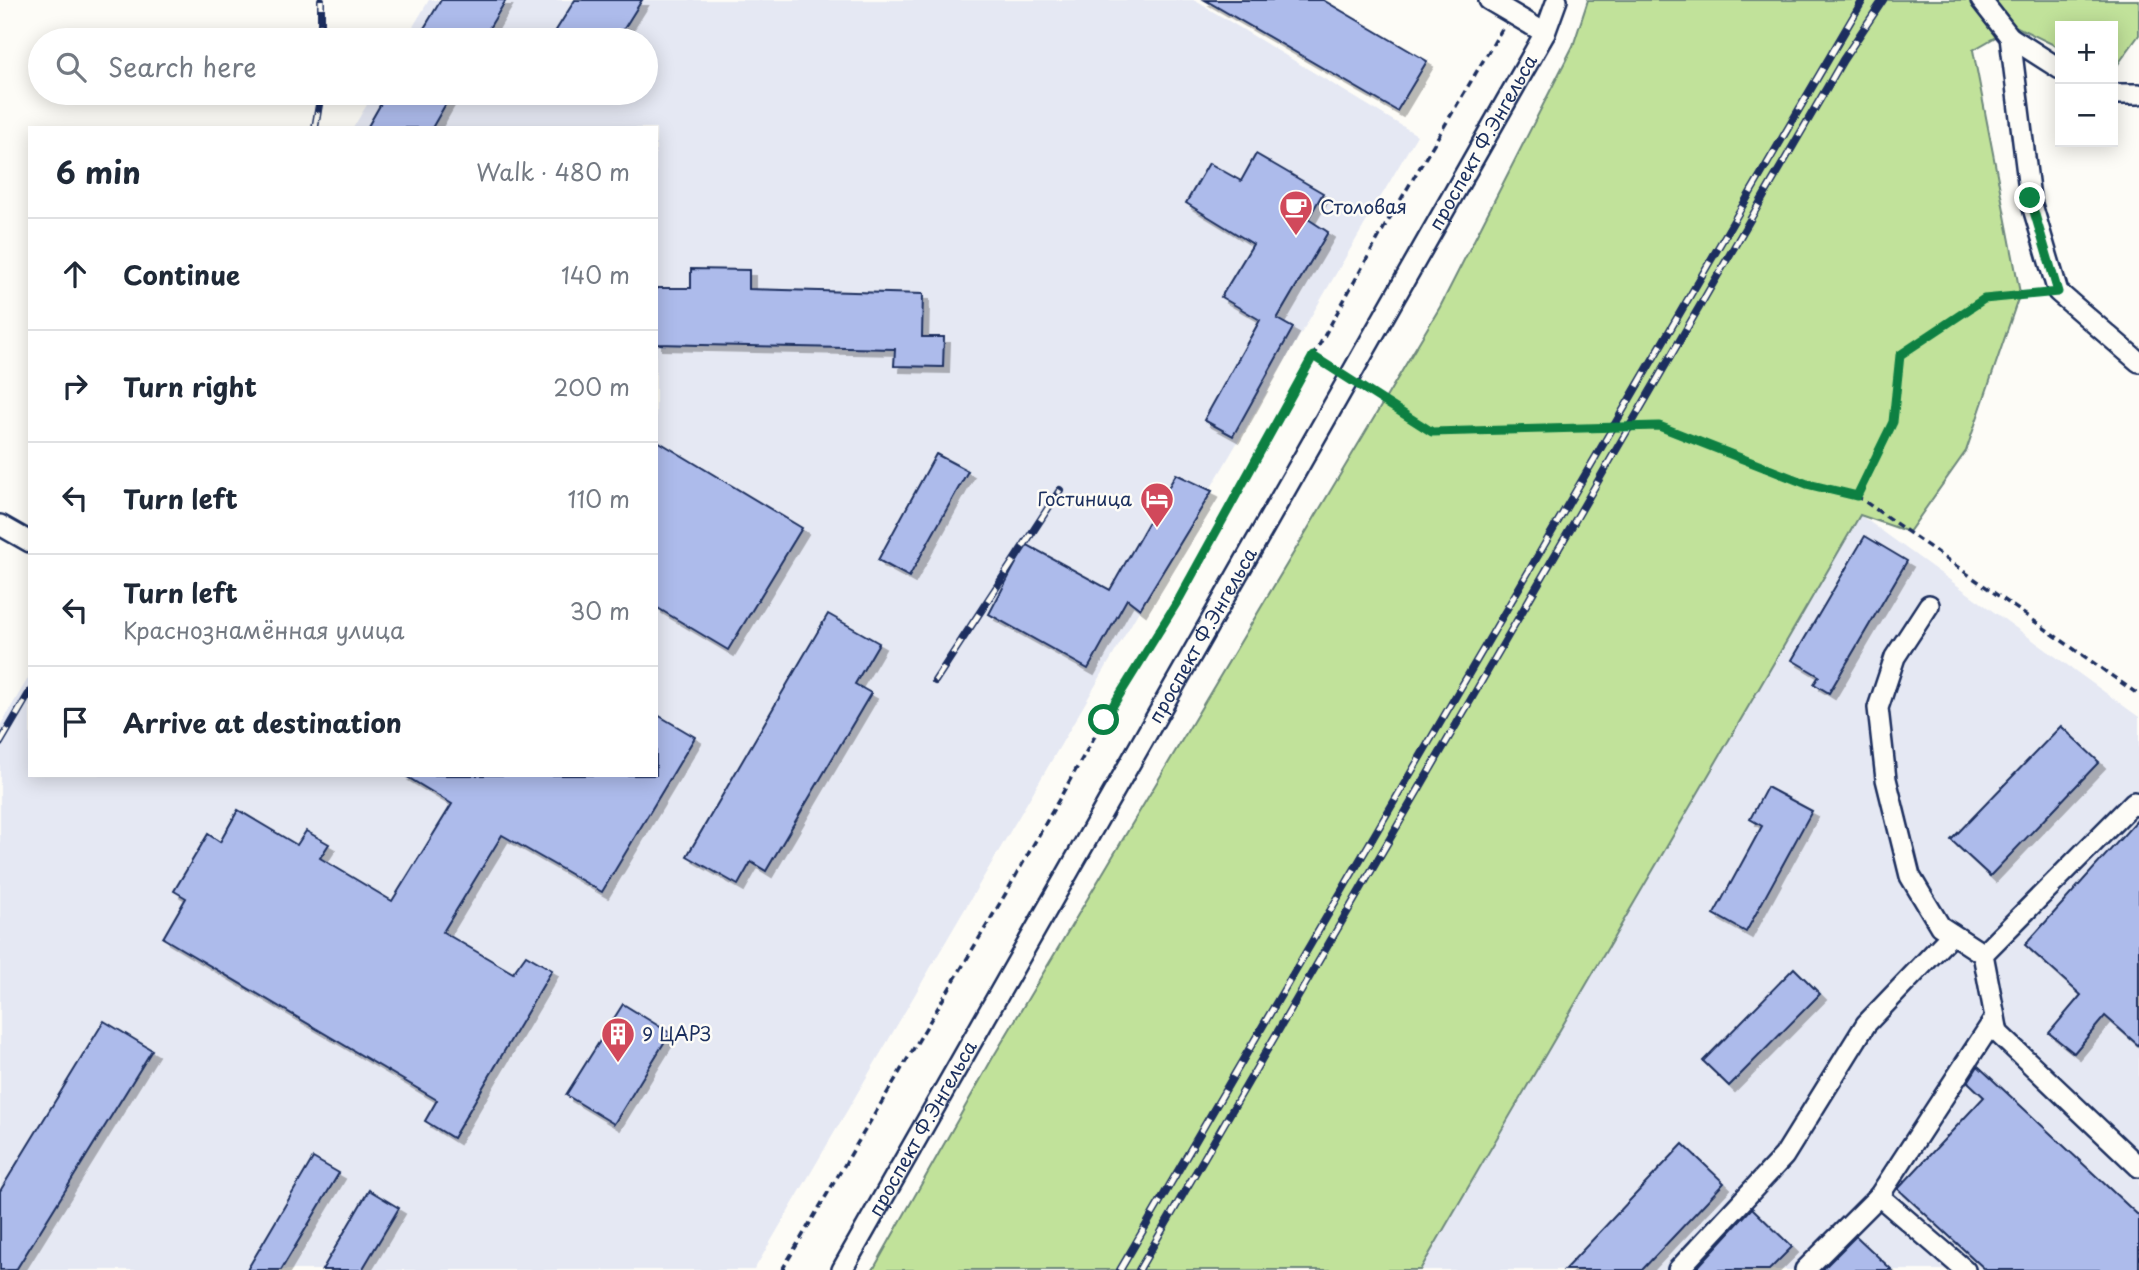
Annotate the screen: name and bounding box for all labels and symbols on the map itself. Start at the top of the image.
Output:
street label: проспект Ф.Энгельса [1421,49,1543,235]
route end [2014,182,2045,213]
cafe icon: Столовая [1277,188,1315,237]
place label: Столовая [1320,192,1407,220]
hotel icon: Гостиница [1138,480,1176,529]
place label: Гостиница [1037,484,1132,512]
street label: проспект Ф.Энгельса [1141,542,1263,728]
route start [1088,704,1119,735]
building icon: 9 ЦАРЗ [599,1015,637,1064]
place label: 9 ЦАРЗ [642,1019,711,1047]
street label: проспект Ф.Энгельса [861,1035,983,1221]

